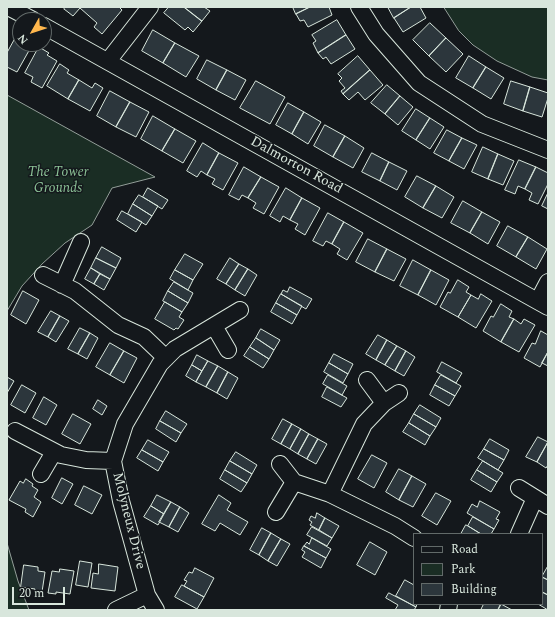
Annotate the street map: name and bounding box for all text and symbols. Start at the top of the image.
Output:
north arrow [12,12,52,52]
text: N [14,30,33,48]
street label: Dalmorton Road [247,134,345,198]
park label: The Tower Grounds [27,165,89,198]
street label: Molyneux Drive [108,471,148,571]
legend [413,533,543,605]
text: Road [451,540,478,559]
text: Park [451,560,476,579]
scale bar [14,579,67,605]
text: Building [451,580,497,599]
text: 20 m [19,584,44,603]

